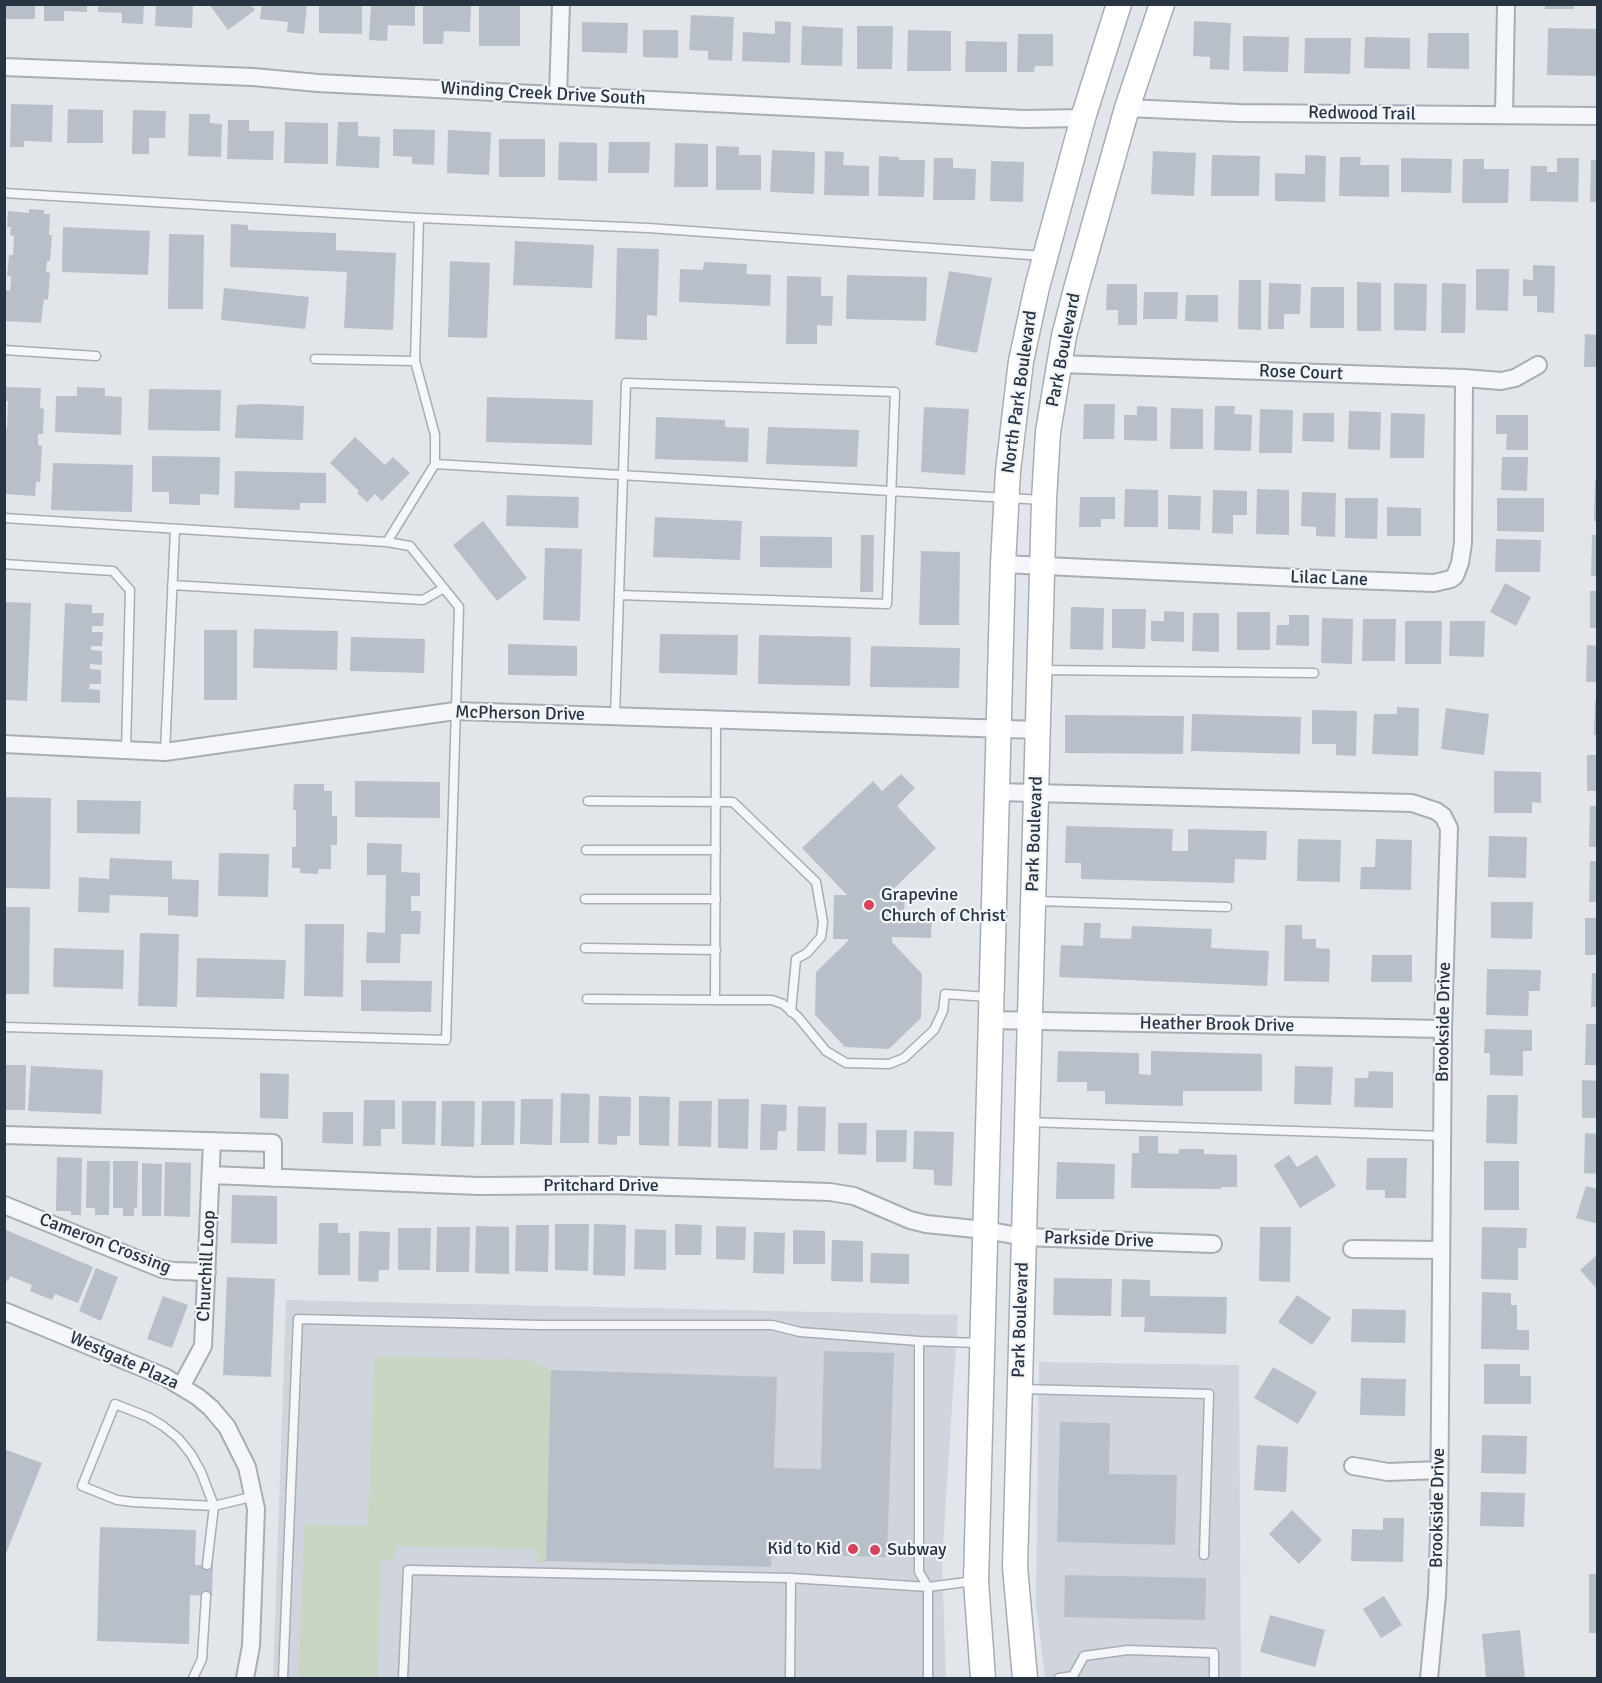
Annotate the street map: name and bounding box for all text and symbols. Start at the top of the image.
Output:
street label: Winding Creek Drive South [440,78,646,110]
street label: Redwood Trail [1308,102,1416,126]
street label: Park Boulevard [1042,291,1086,409]
street label: North Park Boulevard [998,309,1042,475]
street label: Rose Court [1259,361,1343,385]
street label: Lilac Lane [1290,567,1368,591]
street label: McPherson Drive [455,702,585,726]
street label: Park Boulevard [1022,776,1048,892]
place label: Grapevine Church of Christ [881,884,1006,926]
marker: Grapevine Church of Christ [862,898,876,912]
street label: Brookside Drive [1432,962,1456,1082]
street label: Heather Brook Drive [1139,1013,1295,1037]
street label: Pritchard Drive [543,1175,659,1197]
street label: Cameron Crossing [36,1209,174,1279]
street label: Churchill Loop [193,1210,221,1322]
street label: Parkside Drive [1044,1227,1154,1253]
street label: Park Boulevard [1008,1262,1034,1378]
street label: Westgate Plaza [66,1327,182,1395]
street label: Brookside Drive [1426,1448,1450,1568]
place label: Kid to Kid [767,1538,841,1560]
place label: Subway [887,1539,946,1561]
marker: Kid to Kid [846,1542,860,1556]
marker: Subway [868,1543,882,1557]

